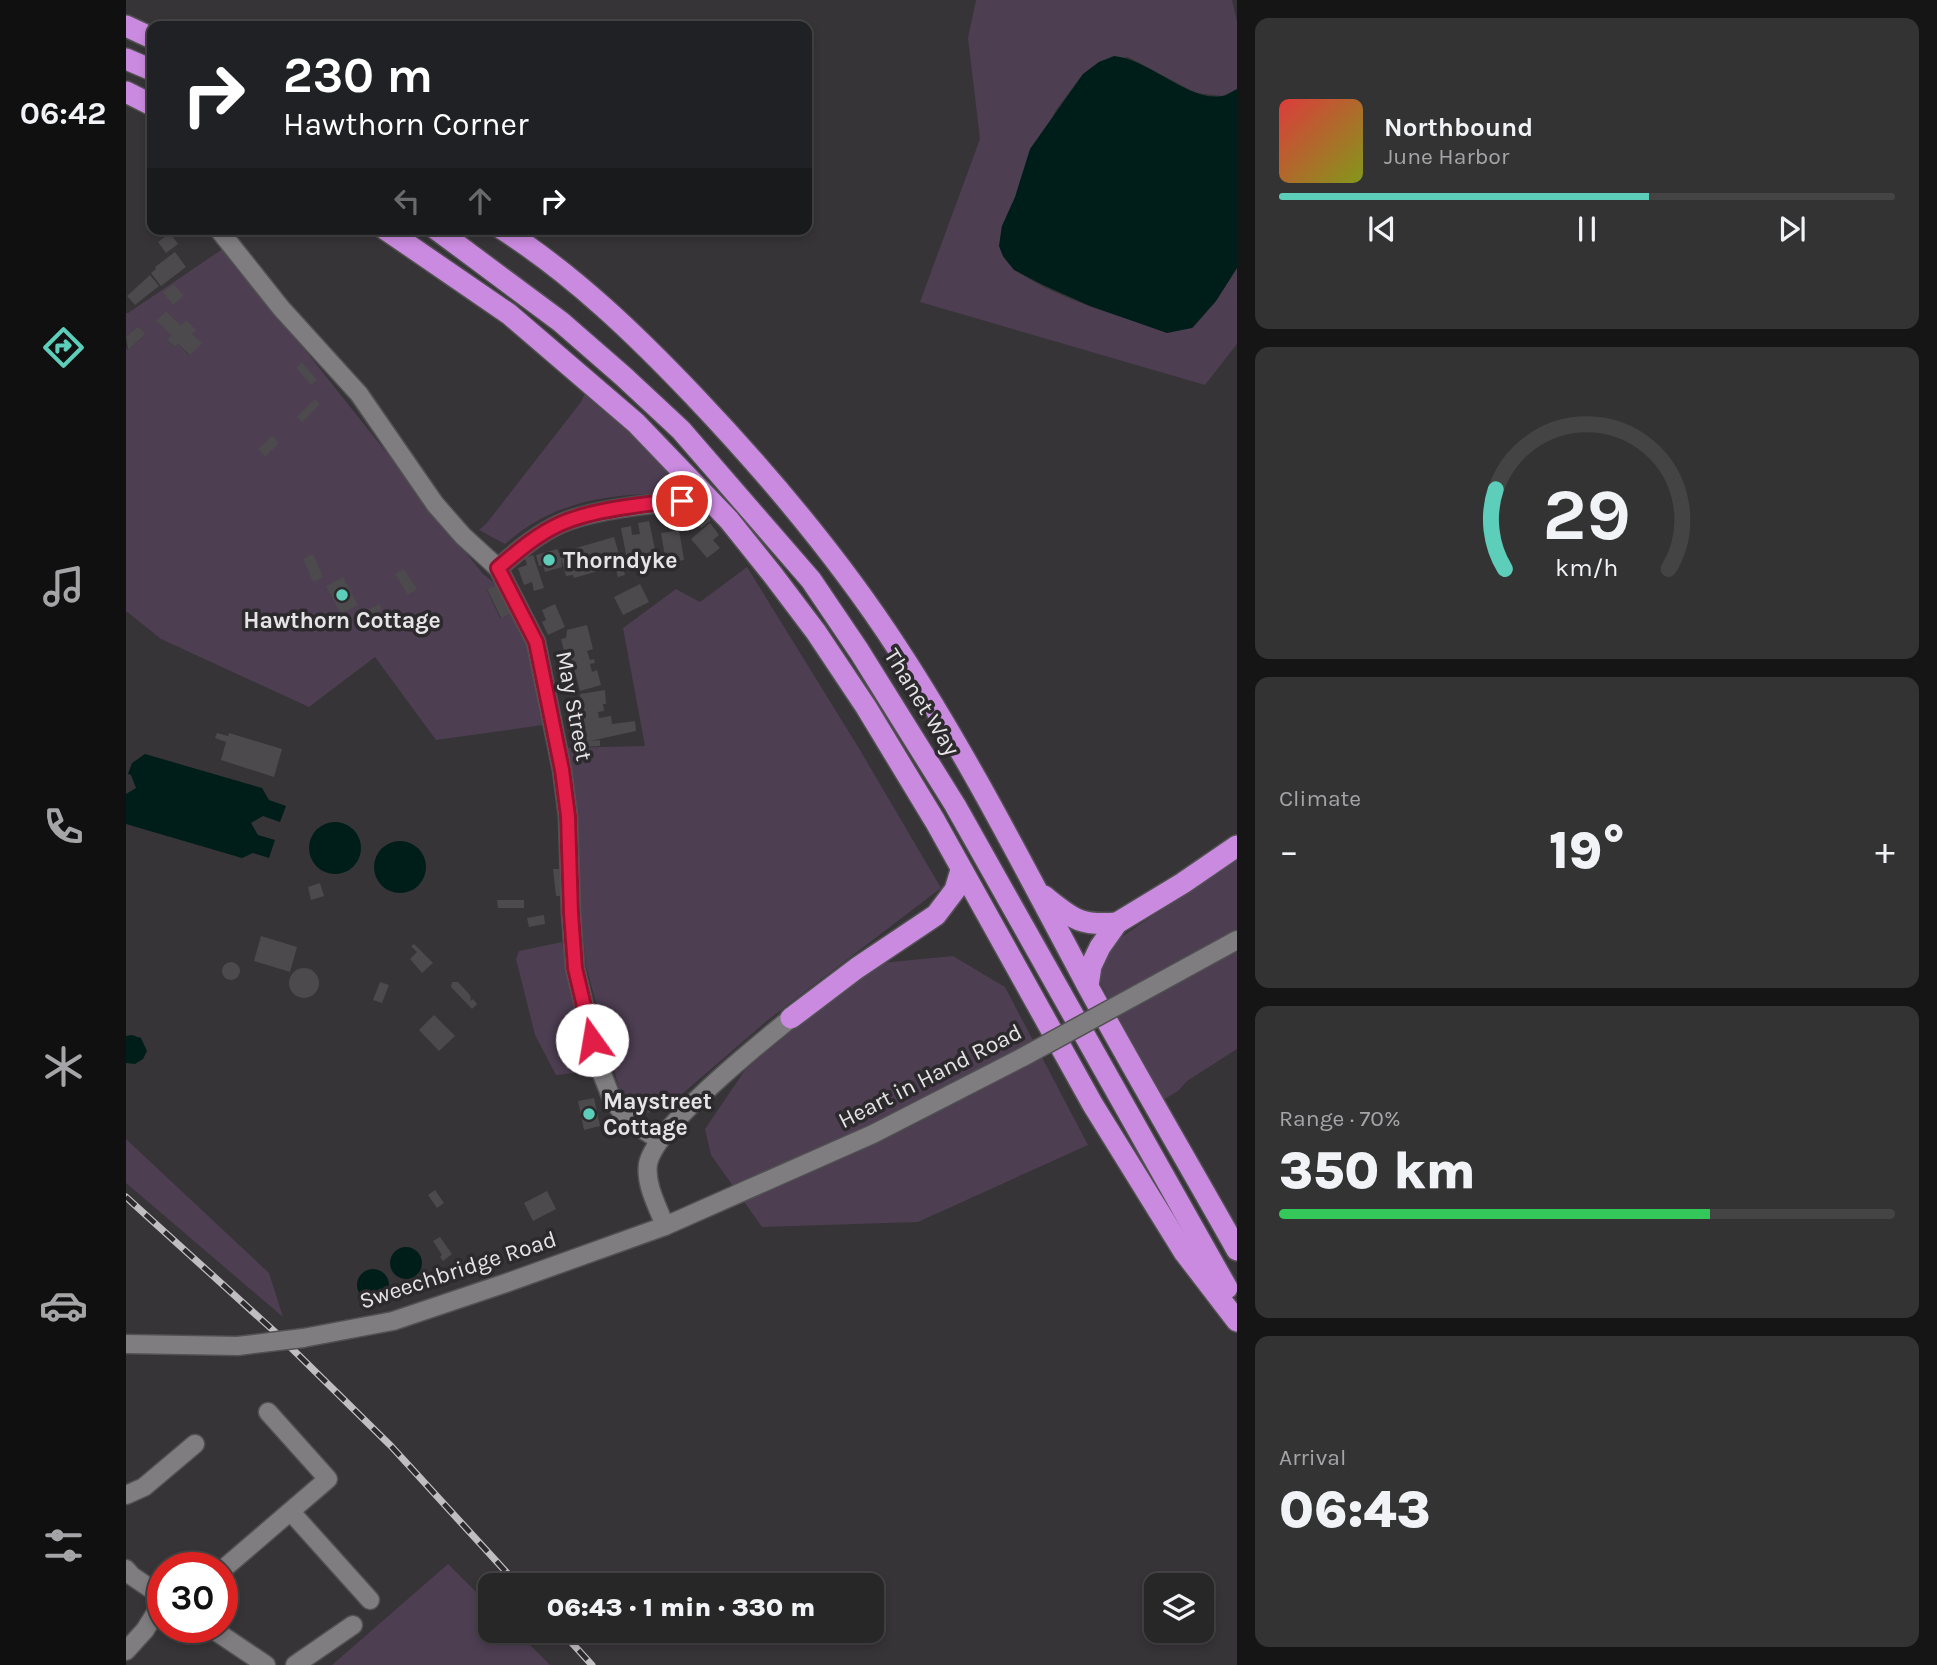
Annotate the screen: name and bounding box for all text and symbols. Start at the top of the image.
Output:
text: 230 m [283,47,433,104]
icon: right [168,49,259,140]
text: 06:42 [20,95,106,132]
text: Hawthorn Corner [283,106,529,143]
text: Northbound [1384,112,1533,143]
text: June Harbor [1384,143,1509,170]
icon: left [388,182,426,220]
icon: ahead [461,182,499,220]
icon: right [534,182,572,220]
icon: previous [1363,210,1401,248]
icon: pause [1568,210,1606,248]
icon: next [1773,210,1811,248]
icon: directions [39,323,88,372]
pin [652,471,712,531]
text: 29 [1543,473,1631,558]
icon: arrive [663,482,701,520]
place label: Thorndyke [563,547,677,574]
marker: Thorndyke [541,552,557,568]
text: km/h [1555,553,1619,582]
icon: music [39,562,88,611]
marker: Hawthorn Cottage [334,587,350,603]
place label: Hawthorn Cottage [243,607,441,634]
street label: Thanet Way [878,644,966,761]
street label: May Street [550,649,598,764]
text: Climate [1279,785,1361,812]
icon: phone [39,802,88,851]
text: 19° [1549,820,1625,881]
text: − [1279,829,1299,874]
text: + [1875,829,1895,874]
position arrow [555,1003,629,1077]
street label: Heart in Hand Road [834,1018,1026,1134]
icon: climate [39,1042,88,1091]
place label: Maystreet Cottage [603,1088,712,1141]
text: Range · 70% [1279,1105,1401,1132]
marker: Maystreet Cottage [581,1106,597,1122]
text: 350 km [1279,1140,1476,1201]
street label: Sweechbridge Road [356,1225,560,1315]
icon: car [39,1281,88,1330]
text: Arrival [1279,1444,1346,1471]
text: 06:43 [1279,1479,1431,1540]
icon: filters [39,1521,88,1570]
speed limit sign: 30 [147,1552,238,1643]
map controls [1144,1573,1214,1643]
button: layers [1144,1573,1214,1643]
text: 06:43 · 1 min · 330 m [547,1592,815,1623]

